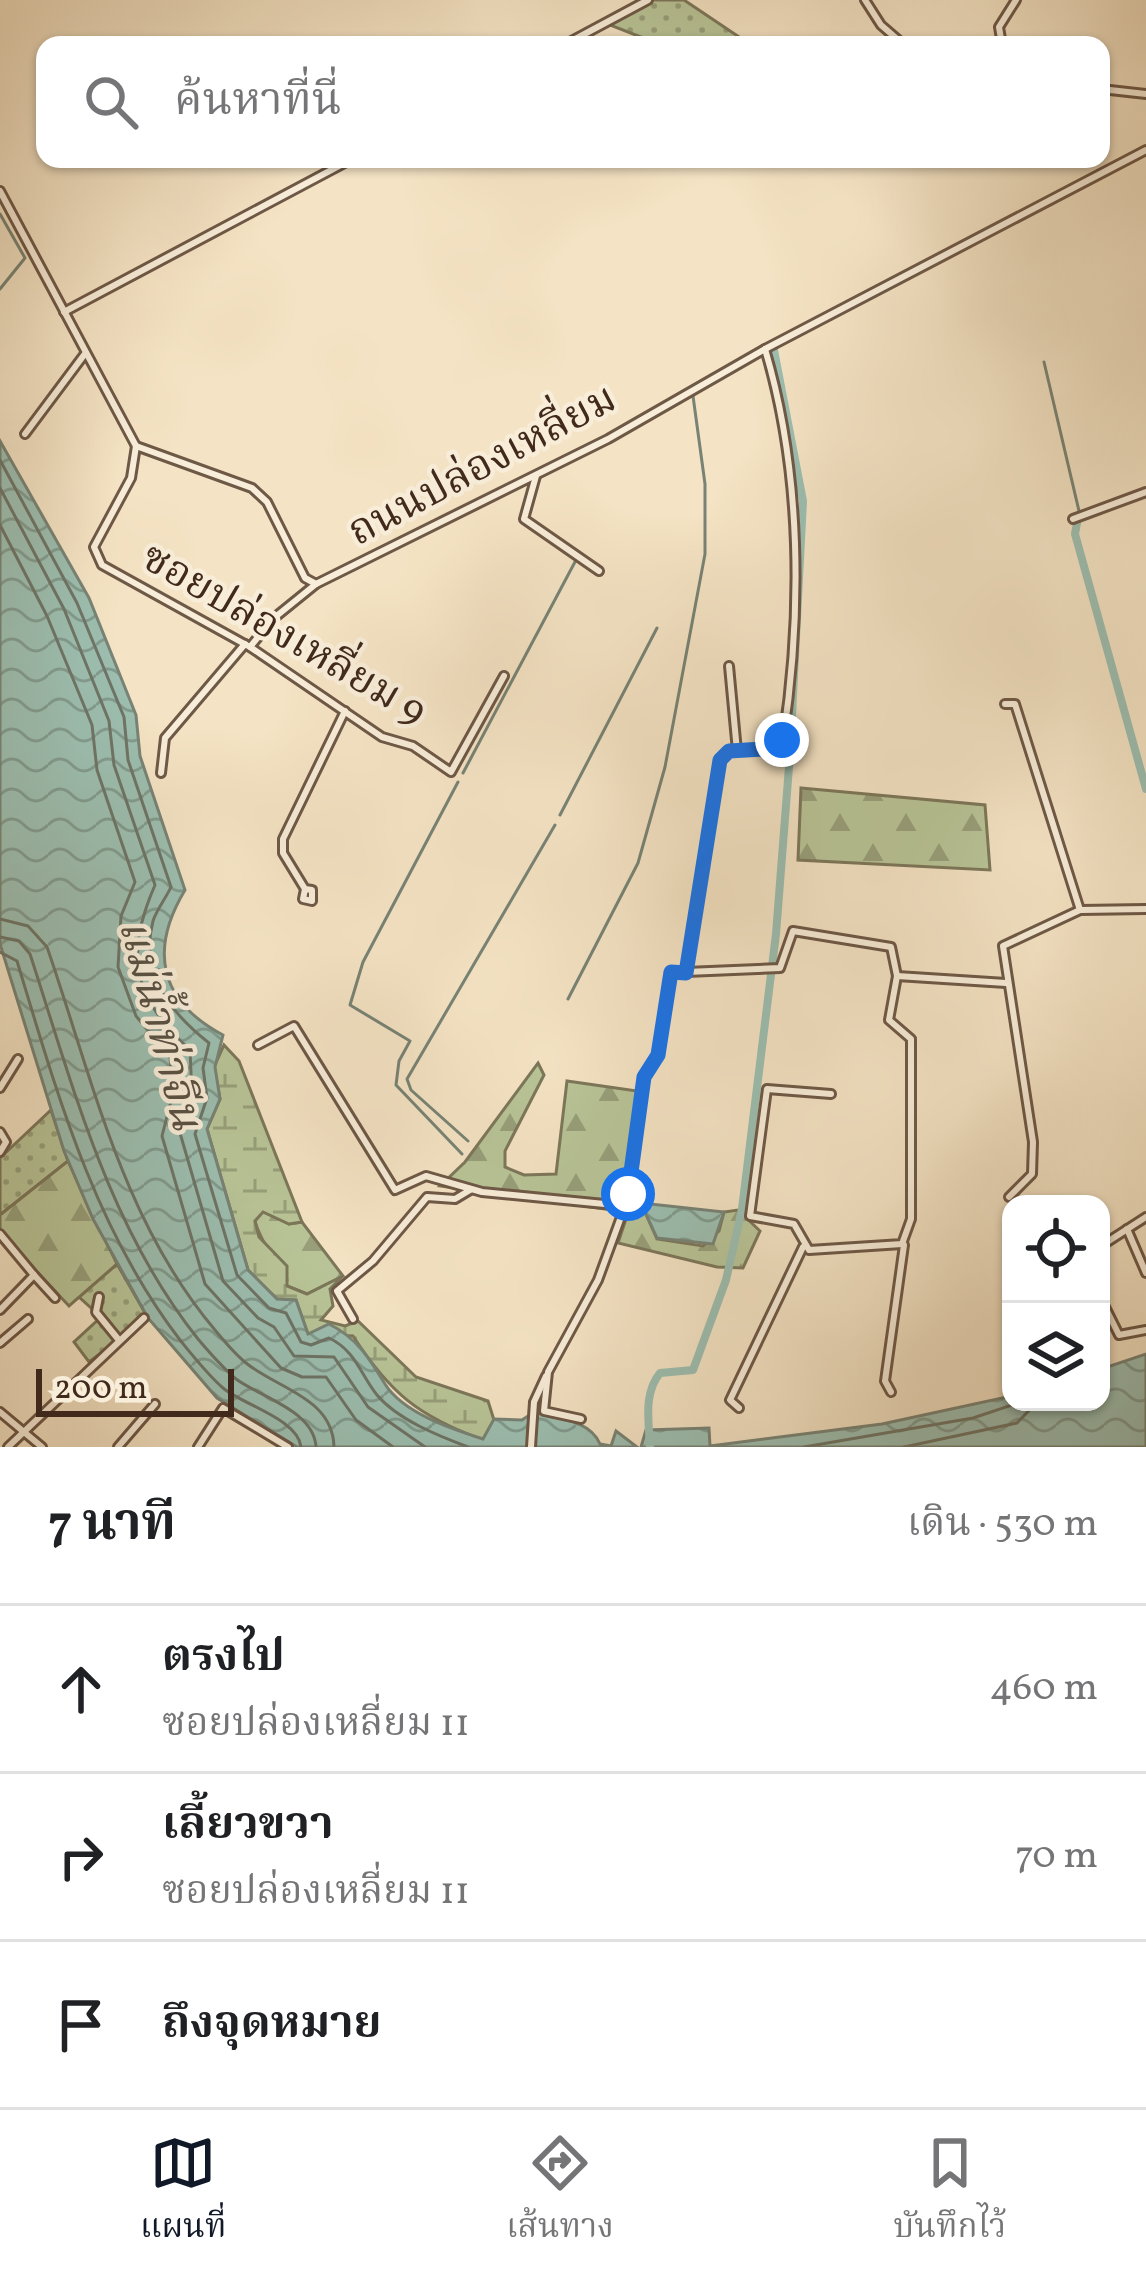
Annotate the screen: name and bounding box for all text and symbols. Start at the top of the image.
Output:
search box [36,36,1110,168]
icon: search [78,69,144,135]
text: ค้นหาที่นี่ [174,71,342,134]
street label: ถนนปล่องเหลี่ยม [336,367,628,563]
street label: ซอยปล่องเหลี่ยม 9 [129,526,439,742]
route end [755,713,809,767]
water label: แม่น้ำท่าจีน [100,911,221,1138]
route start [601,1167,655,1221]
map controls [1002,1195,1110,1411]
button: locate [1002,1195,1110,1303]
button: layers [1002,1303,1110,1411]
scale bar [36,1363,234,1416]
text: 200 m [54,1367,148,1413]
text: 7 นาที [48,1490,176,1561]
text: เดิน · 530 m [907,1498,1098,1552]
text: ตรงไป [162,1627,285,1690]
icon: ahead [48,1656,114,1722]
text: 460 m [990,1662,1098,1716]
text: ซอยปล่องเหลี่ยม 11 [162,1698,470,1752]
text: เลี้ยวขวา [162,1795,334,1858]
icon: right [48,1824,114,1890]
text: 70 m [1015,1830,1098,1884]
text: ซอยปล่องเหลี่ยม 11 [162,1866,470,1920]
icon: arrive [48,1992,114,2058]
text: ถึงจุดหมาย [162,1994,382,2057]
tab: แผนที่ [140,2130,226,2255]
tab: เส้นทาง [506,2130,614,2255]
tab: บันทึกไว้ [894,2130,1006,2255]

